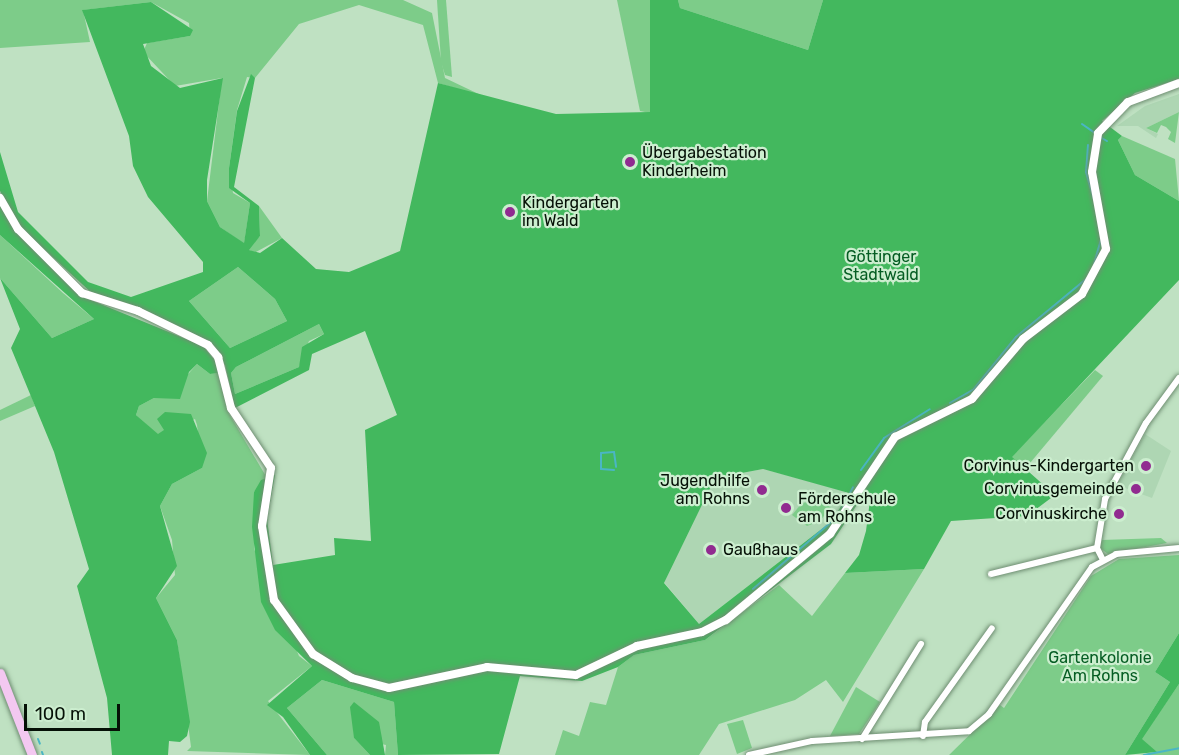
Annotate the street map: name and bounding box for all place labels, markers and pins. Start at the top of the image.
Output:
place label: Übergabestation Kinderheim [642,143,767,181]
marker: Übergabestation Kinderheim [623,155,637,169]
place label: Kindergarten im Wald [522,193,619,231]
marker: Kindergarten im Wald [503,205,517,219]
place label: Corvinus-Kindergarten [963,456,1134,476]
marker: Corvinus-Kindergarten [1139,459,1153,473]
place label: Jugendhilfe am Rohns [660,471,750,509]
place label: Corvinusgemeinde [984,479,1124,499]
marker: Corvinusgemeinde [1129,482,1143,496]
marker: Jugendhilfe am Rohns [755,483,769,497]
place label: Förderschule am Rohns [798,489,896,527]
marker: Förderschule am Rohns [779,501,793,515]
place label: Corvinuskirche [995,504,1107,524]
marker: Corvinuskirche [1112,507,1126,521]
place label: Gaußhaus [723,540,798,560]
marker: Gaußhaus [704,543,718,557]

